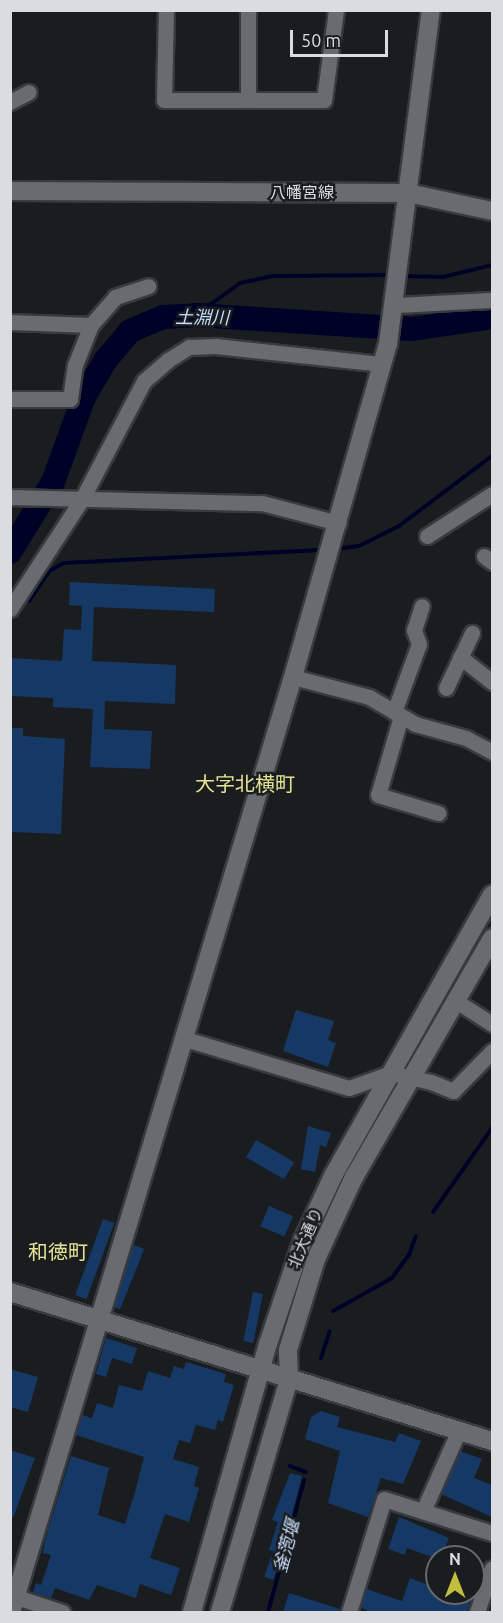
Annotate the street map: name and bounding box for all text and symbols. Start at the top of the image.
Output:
scale bar [293,18,390,56]
text: 50 m [301,30,341,50]
street label: 八幡宮線 [270,182,334,202]
water label: 土淵川 [175,306,229,328]
district label: 大字北横町 [195,771,295,795]
street label: 北大通り [284,1205,326,1271]
district label: 和徳町 [28,1239,88,1263]
water label: 釜萢堰 [269,1517,303,1575]
north arrow [425,1545,485,1605]
text: N [449,1550,461,1568]

